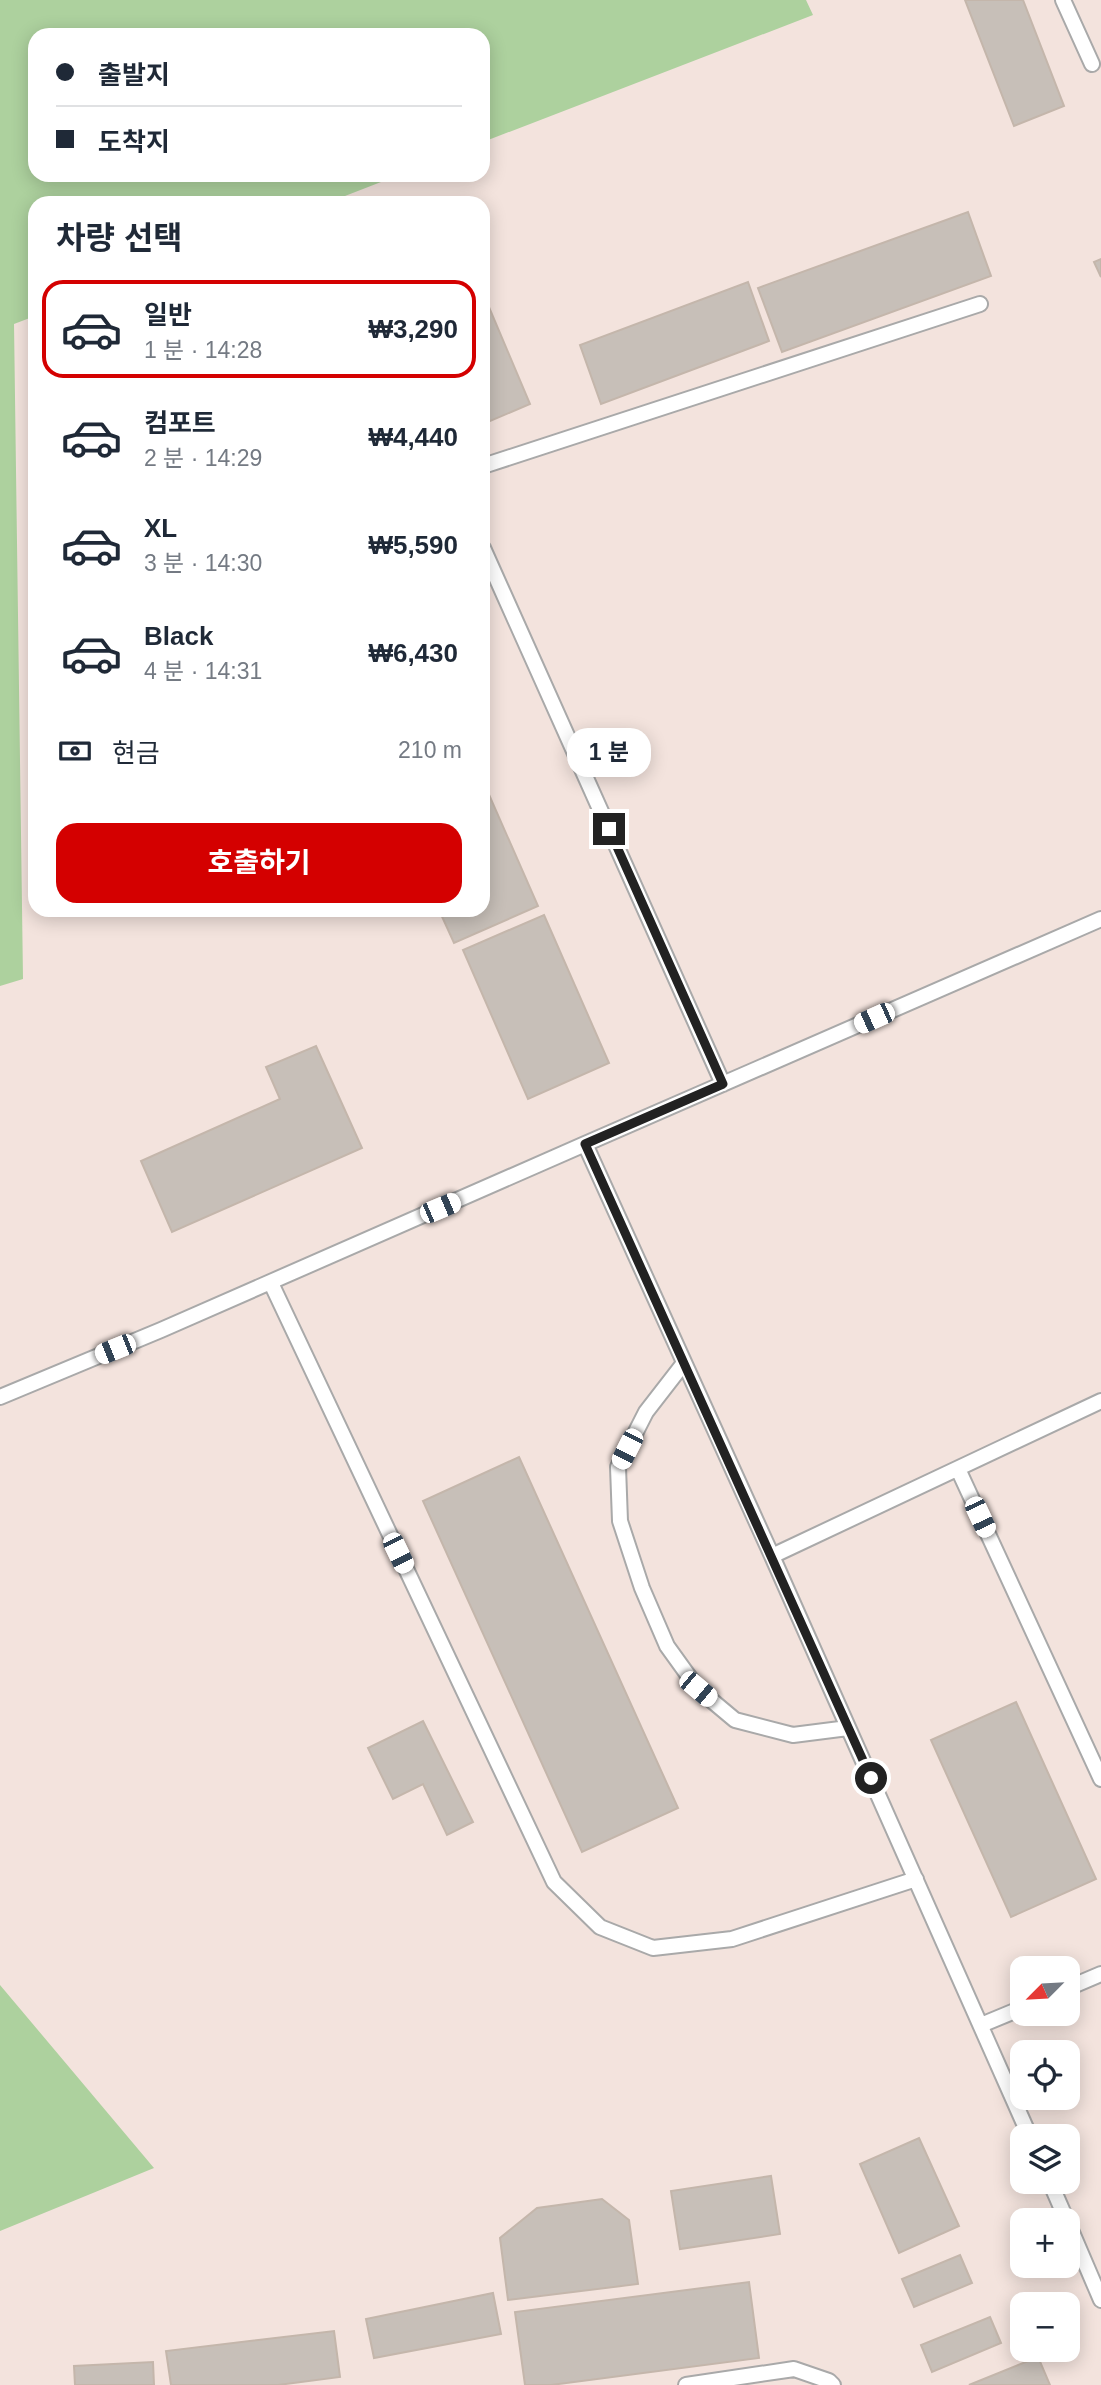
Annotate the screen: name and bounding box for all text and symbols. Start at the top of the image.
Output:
text: 출발지 [98,60,170,90]
text: 도착지 [98,127,170,157]
text: 차량 선택 [56,220,183,256]
icon: car [60,298,123,361]
text: 일반 [144,300,192,330]
text: ₩3,290 [368,314,458,344]
text: 1 분 · 14:28 [144,337,262,363]
icon: car [60,406,123,469]
text: 컴포트 [144,408,216,438]
text: ₩4,440 [368,422,458,452]
text: 2 분 · 14:29 [144,445,262,471]
text: XL [144,513,177,543]
icon: car [60,514,123,577]
text: ₩5,590 [368,530,458,560]
text: 3 분 · 14:30 [144,550,262,576]
text: Black [144,621,213,651]
icon: car [60,622,123,685]
text: ₩6,430 [368,638,458,668]
text: 4 분 · 14:31 [144,658,262,684]
callout: 1 분 [567,728,651,776]
icon: cash [56,732,94,770]
text: 210 m [398,737,462,763]
text: 현금 [112,738,160,768]
text: 1 분 [589,739,629,765]
route end [593,813,625,845]
button: 호출하기 [56,823,462,903]
car [851,1000,898,1036]
car [417,1190,464,1226]
car [92,1331,139,1367]
car [609,1426,646,1472]
car [962,1494,999,1540]
car [380,1530,417,1576]
car [676,1667,721,1711]
route start [855,1762,887,1794]
north arrow [1010,1956,1080,2026]
map controls [1010,1956,1080,2362]
button: locate [1010,2040,1080,2110]
button: layers [1010,2124,1080,2194]
button: + [1010,2208,1080,2278]
button: − [1010,2292,1080,2362]

